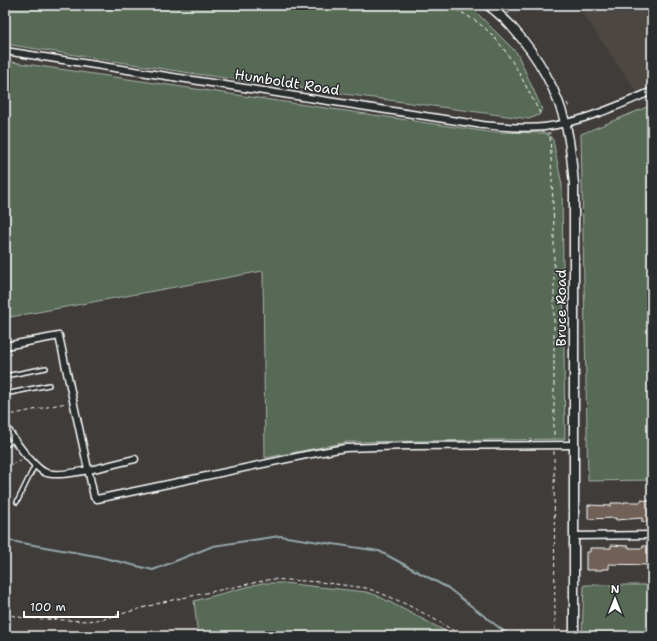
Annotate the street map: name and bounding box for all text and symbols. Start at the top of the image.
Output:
street label: Humboldt Road [233,65,341,99]
street label: Bruce Road [552,269,570,347]
north arrow [595,579,635,619]
text: N [611,582,620,597]
scale bar [24,593,118,619]
text: 100 m [30,599,66,615]

